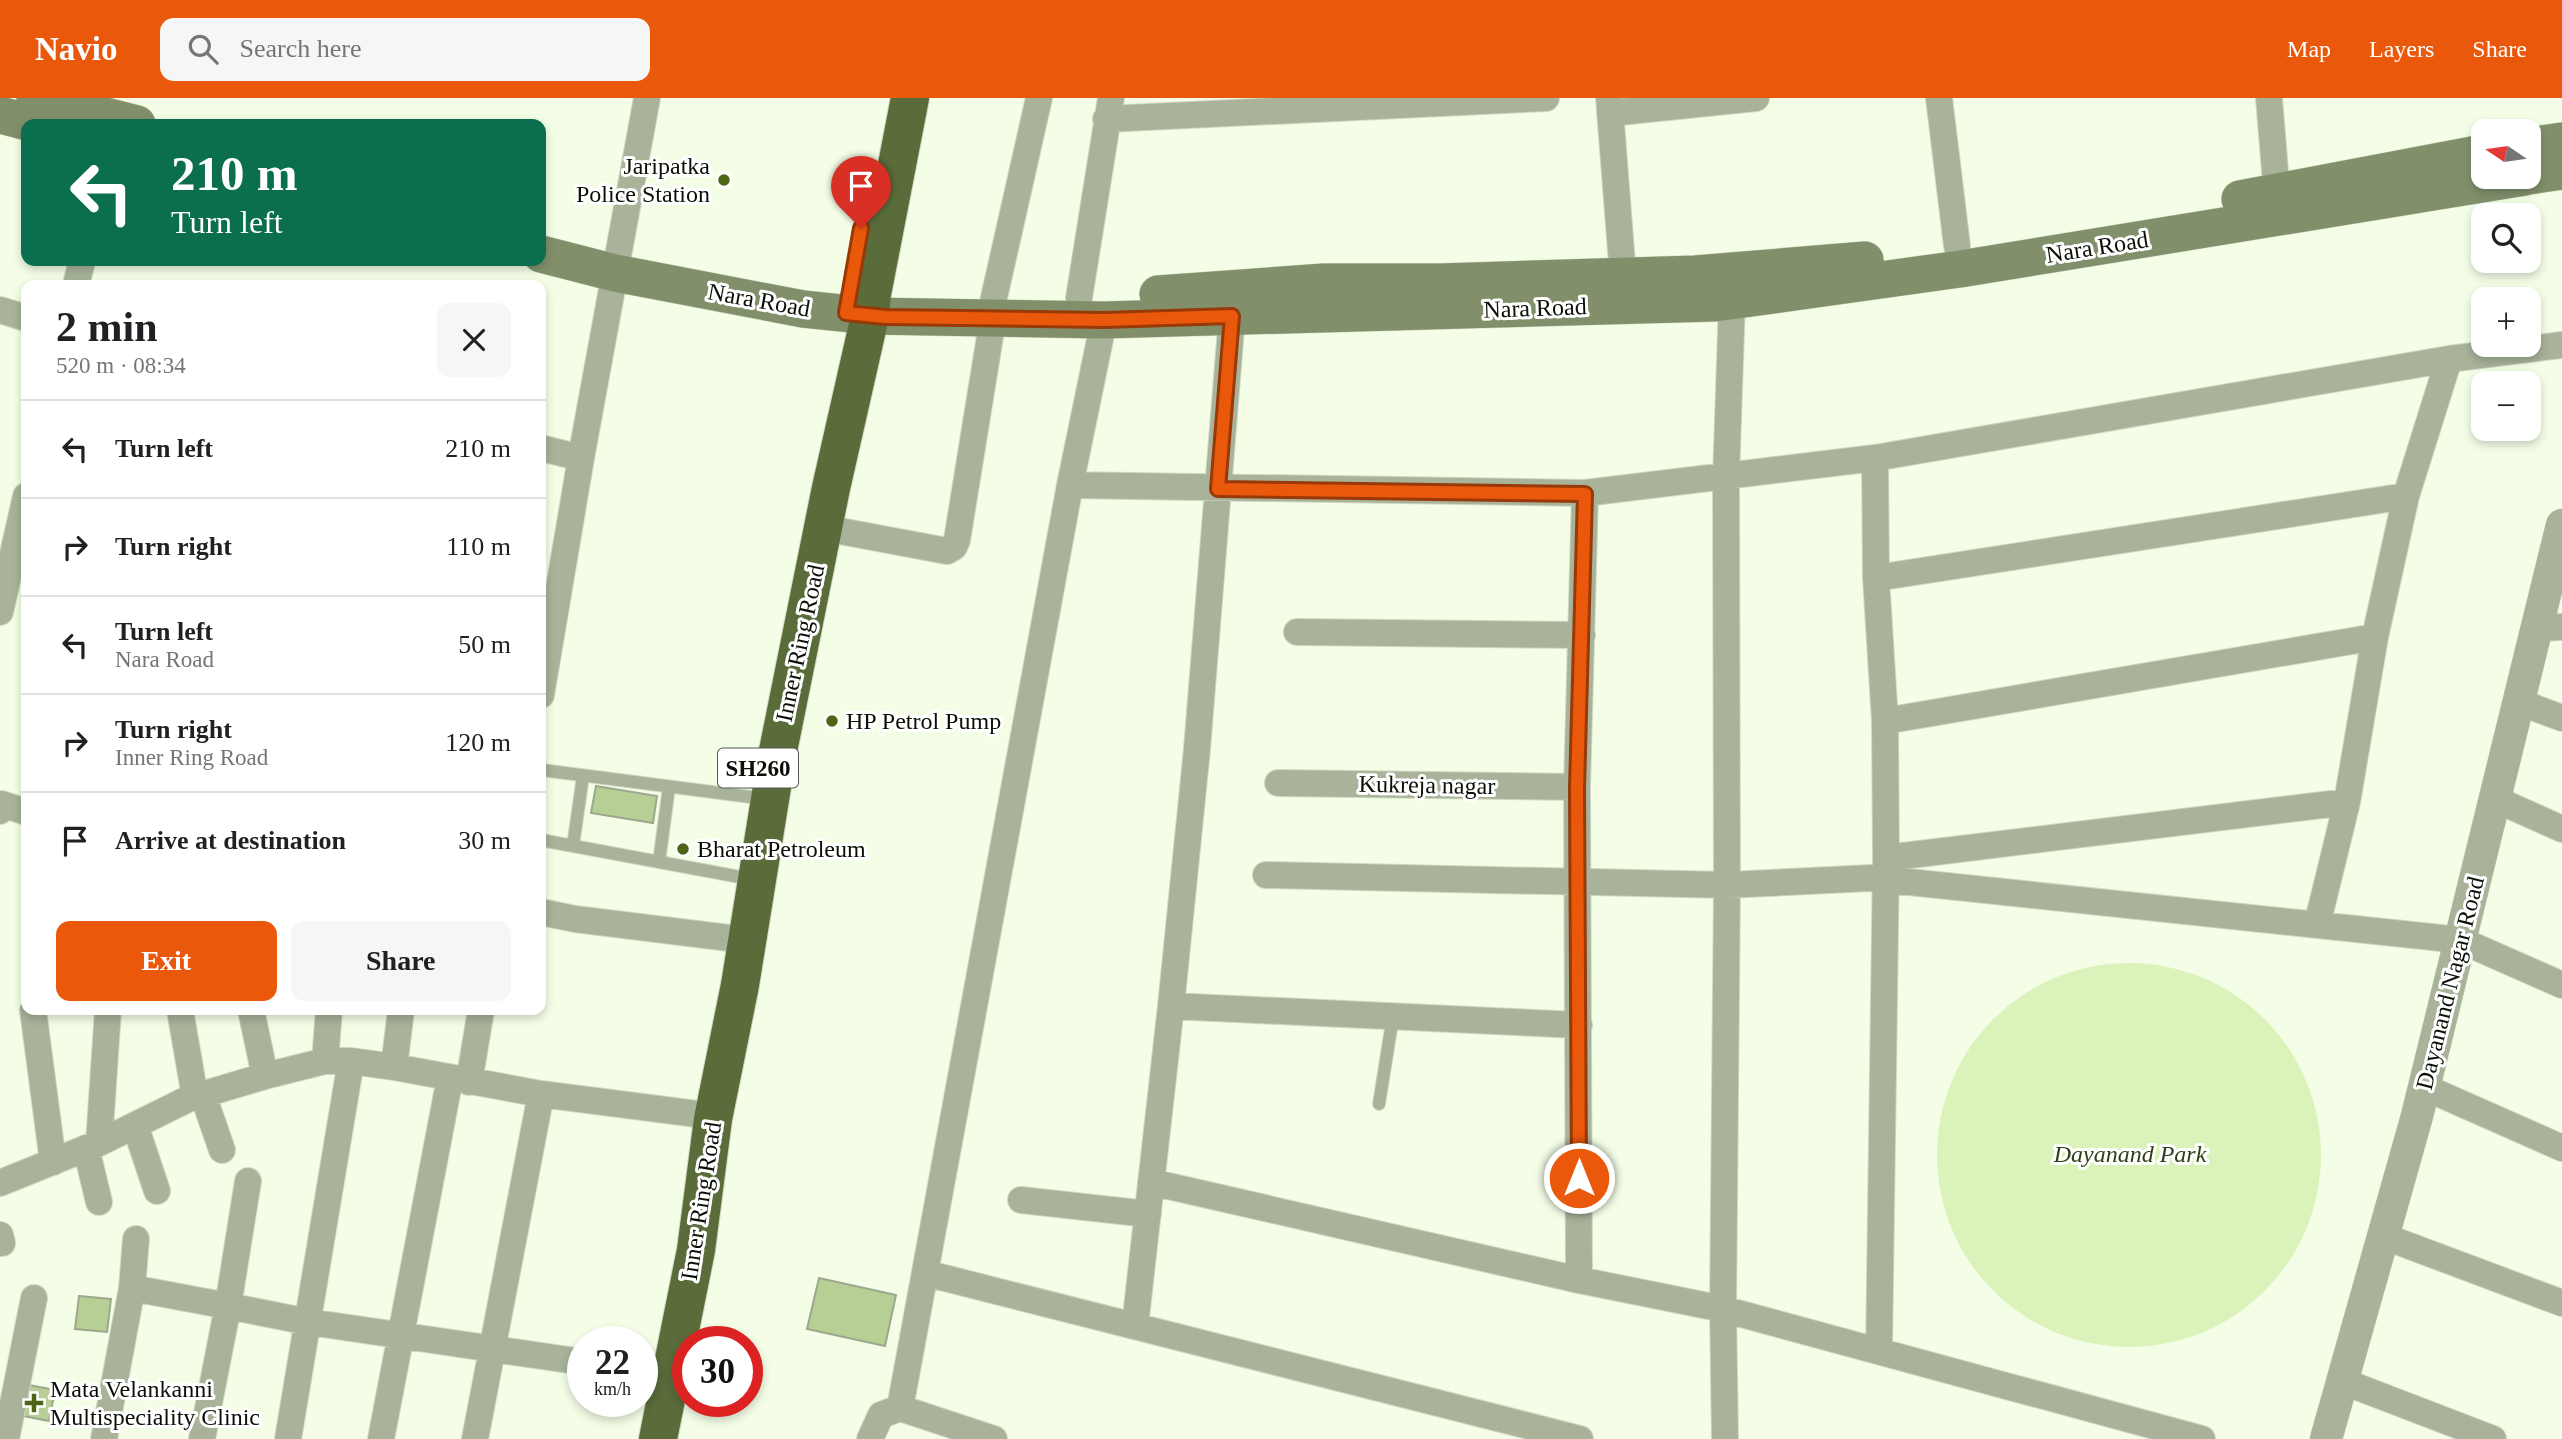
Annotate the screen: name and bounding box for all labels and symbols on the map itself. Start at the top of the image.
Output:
north arrow [2471,119,2541,189]
place label: Jaripatka Police Station [576,153,710,207]
pin [831,156,891,228]
marker: Jaripatka Police Station [716,172,732,188]
street label: Nara Road [2044,226,2150,268]
street label: Nara Road [706,278,812,322]
street label: Nara Road [1483,293,1587,323]
street label: Inner Ring Road [771,562,829,724]
place label: HP Petrol Pump [846,708,1001,734]
marker: HP Petrol Pump [824,713,840,729]
road number: SH260 [718,748,798,788]
street label: Kukreja nagar [1358,771,1496,799]
place label: Bharat Petroleum [697,836,866,862]
marker: Bharat Petroleum [675,841,691,857]
street label: Dayanand Nagar Road [2411,874,2489,1092]
street label: Inner Ring Road [676,1120,726,1282]
position arrow [1542,1141,1616,1215]
park label: Dayanand Park [2053,1141,2207,1167]
speed limit sign: 30 [672,1326,763,1417]
place label: Mata Velankanni Multispeciality Clinic [50,1376,260,1430]
marker: Mata Velankanni Multispeciality Clinic [24,1393,44,1413]

